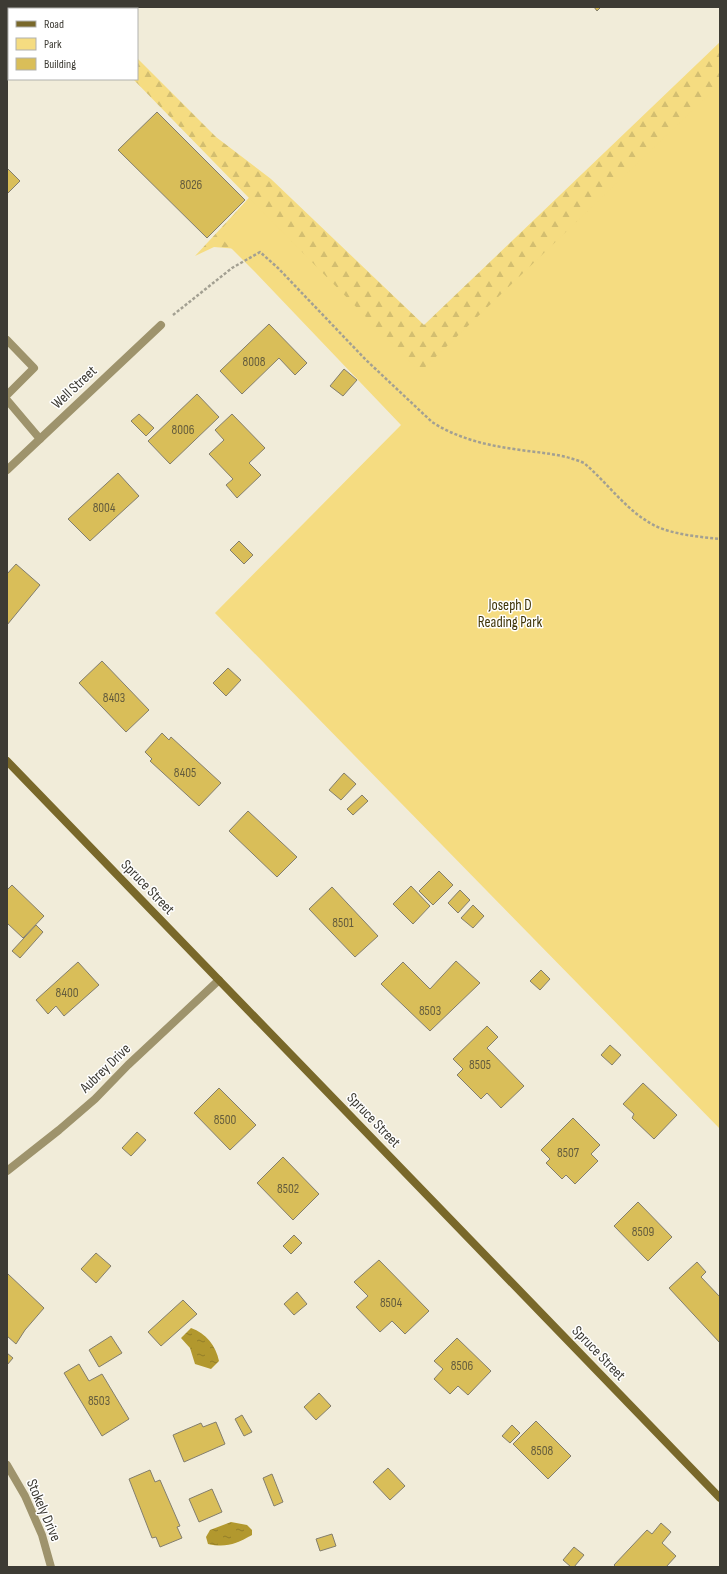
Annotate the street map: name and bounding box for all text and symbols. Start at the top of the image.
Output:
legend [8,8,138,80]
text: Road [44,17,64,32]
text: Park [44,37,62,52]
text: Building [44,57,76,72]
house number: 8026 [180,177,203,193]
house number: 8008 [243,354,266,370]
street label: Well Street [48,361,101,413]
house number: 8006 [172,422,195,438]
house number: 8004 [93,500,116,516]
park label: Joseph D Reading Park [478,596,542,632]
house number: 8403 [103,690,125,706]
house number: 8405 [174,765,196,781]
street label: Spruce Street [117,856,179,919]
house number: 8501 [332,915,354,931]
house number: 8400 [56,985,79,1001]
house number: 8503 [419,1003,441,1019]
street label: Aubrey Drive [75,1040,135,1098]
house number: 8505 [469,1057,491,1073]
street label: Spruce Street [343,1089,405,1152]
house number: 8500 [214,1112,236,1128]
house number: 8507 [557,1145,580,1161]
house number: 8502 [277,1181,299,1197]
house number: 8509 [632,1224,654,1240]
house number: 8504 [380,1295,403,1311]
street label: Spruce Street [568,1322,630,1385]
house number: 8506 [451,1358,474,1374]
house number: 8503 [88,1393,110,1409]
house number: 8508 [531,1443,554,1459]
street label: Stokely Drive [22,1476,65,1544]

